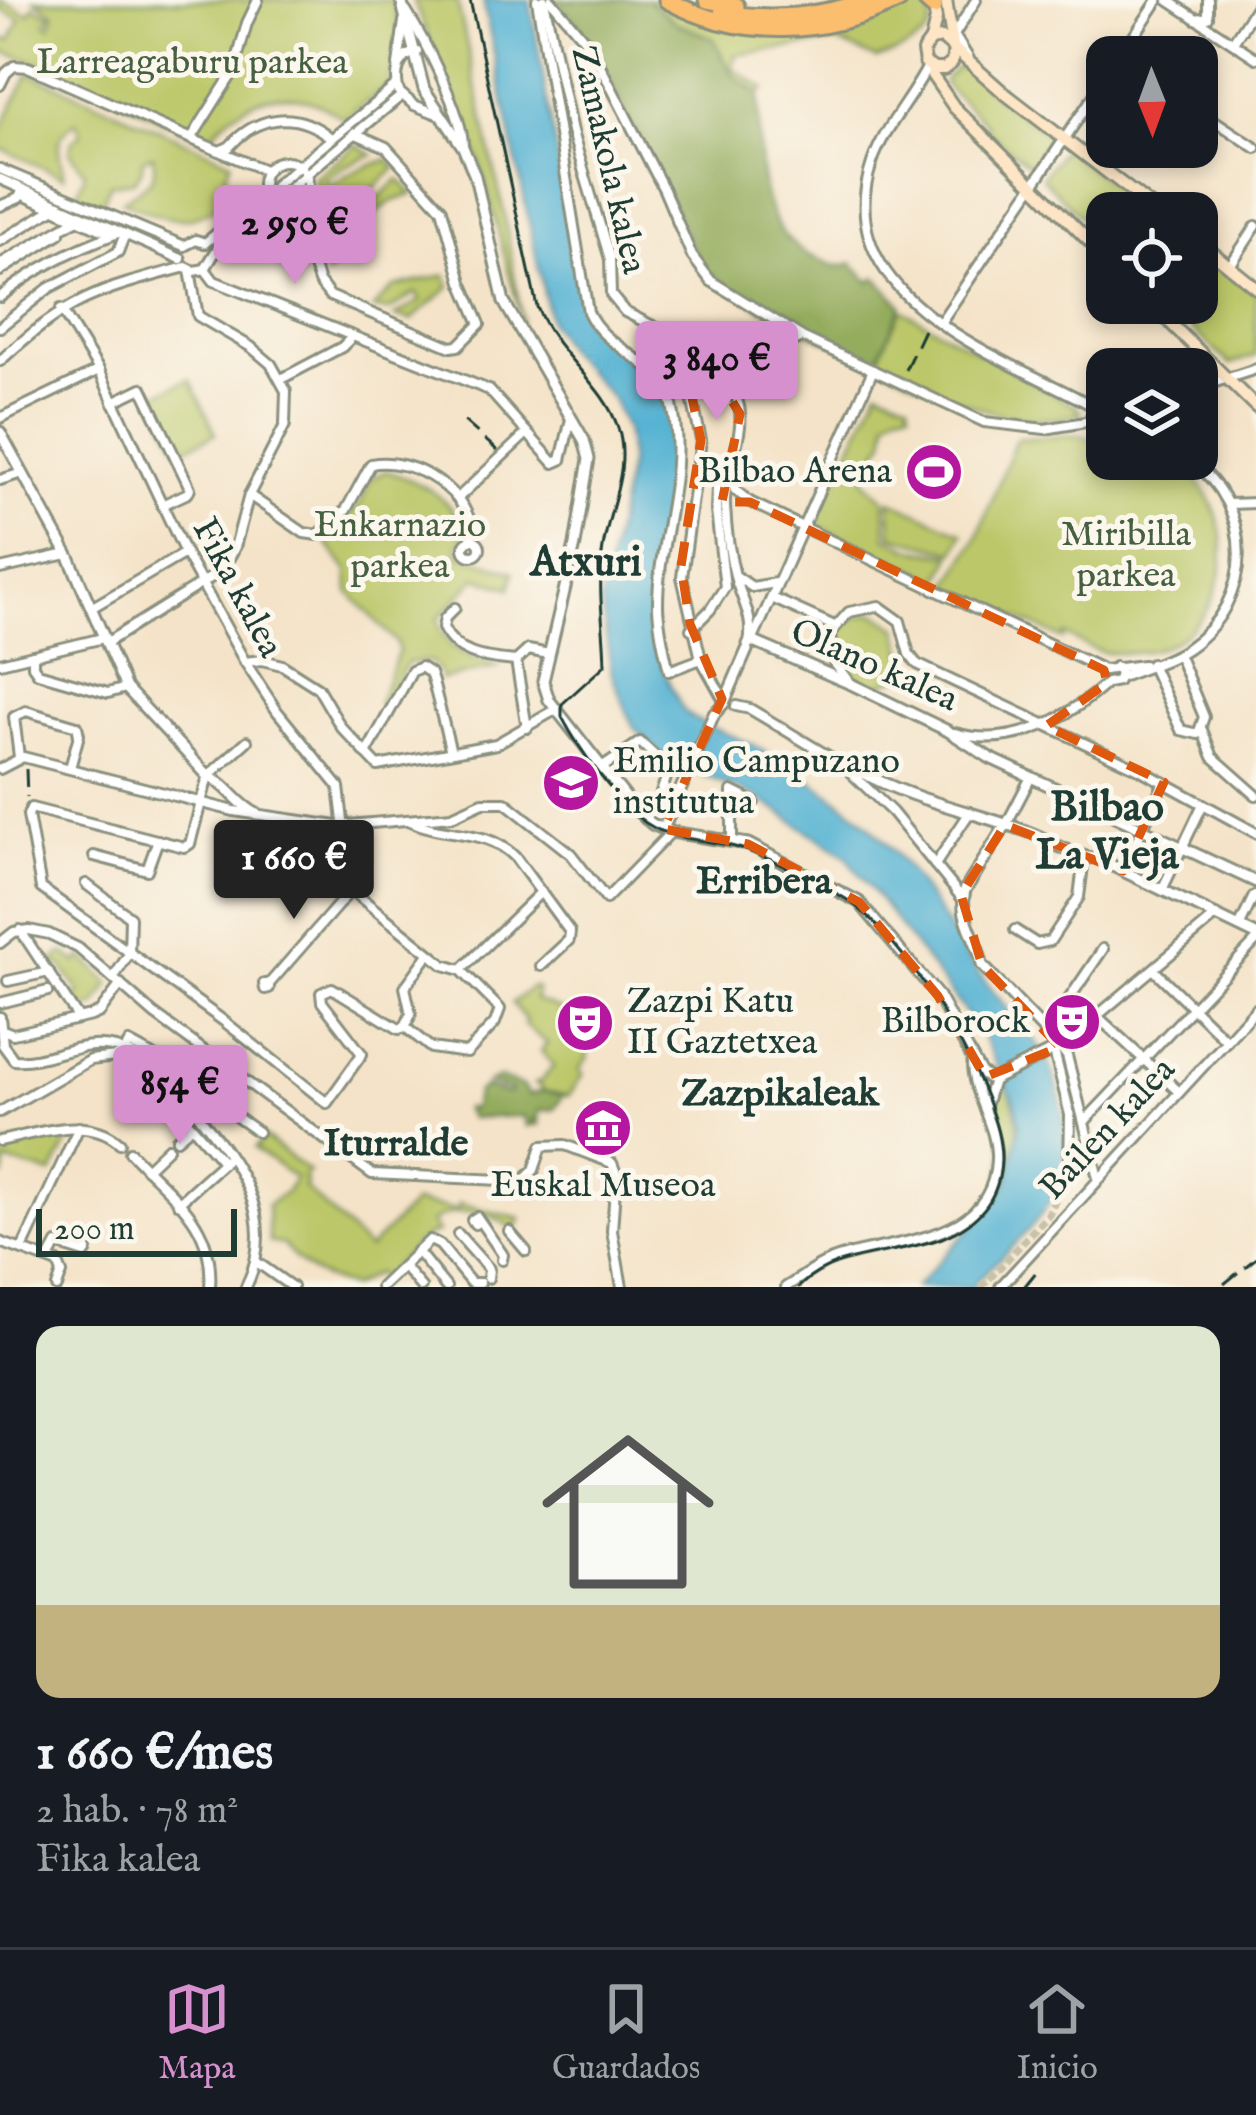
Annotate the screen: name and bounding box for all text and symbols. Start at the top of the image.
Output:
north arrow [1086,36,1218,168]
map controls [1086,36,1218,480]
park label: Larreagaburu parkea [36,40,348,86]
street label: Zamakola kalea [559,42,657,279]
pin: 2 950 € [184,185,406,287]
button: locate [1086,192,1218,324]
text: 2 950 € [241,199,349,248]
pin: 3 840 € [606,321,828,423]
text: 3 840 € [663,335,771,384]
button: layers [1086,348,1218,480]
sports icon: Bilbao Arena [903,441,965,503]
place label: Bilbao Arena [698,449,892,495]
park label: Enkarnazio parkea [314,503,486,590]
street label: Fika kalea [181,510,293,666]
park label: Miribilla parkea [1061,512,1192,599]
district label: Atxuri [528,537,642,590]
street label: Olano kalea [783,609,965,723]
place label: Emilio Campuzano institutua [613,739,900,826]
school or university icon: Emilio Campuzano institutua [540,752,602,814]
district label: Bilbao La Vieja [1035,782,1179,883]
pin: 1 660 € [183,820,405,922]
text: 1 660 € [241,834,347,883]
district label: Erribera [696,858,833,907]
place label: Zazpi Katu II Gaztetxea [627,979,818,1066]
theatre icon: Bilborock [1041,991,1103,1053]
theatre icon: Zazpi Katu II Gaztetxea [554,992,616,1054]
place label: Bilborock [881,999,1031,1045]
pin: 854 € [96,1045,264,1147]
street label: Bailen kalea [1030,1048,1186,1210]
text: 854 € [140,1059,220,1108]
district label: Zazpikaleak [681,1070,880,1119]
museum icon: Euskal Museoa [572,1097,634,1159]
district label: Iturralde [324,1120,468,1169]
place label: Euskal Museoa [490,1163,716,1209]
scale bar [36,1203,237,1256]
text: 200 m [54,1209,135,1251]
icon: home [520,1404,736,1620]
text: 1 660 €/mes [36,1722,273,1787]
text: 2 hab. · 78 m² [36,1787,238,1836]
text: Fika kalea [36,1836,200,1885]
tab: Mapa [158,1976,236,2090]
tab: Guardados [552,1976,700,2090]
tab: Inicio [1017,1976,1098,2090]

